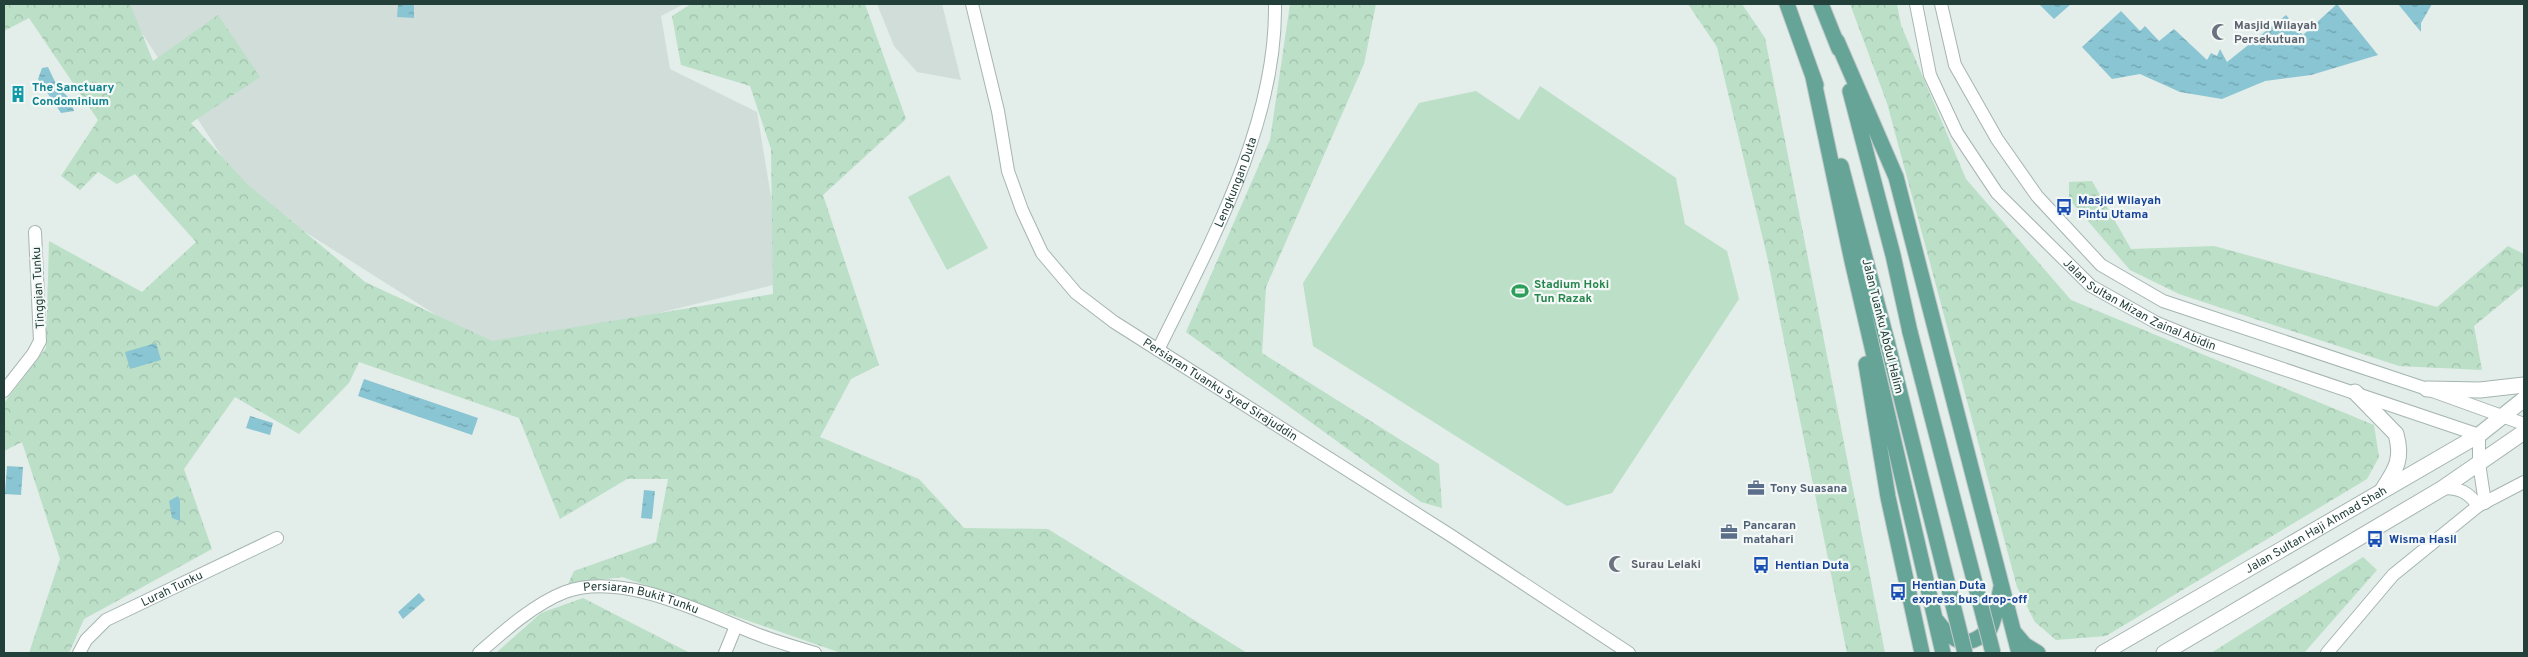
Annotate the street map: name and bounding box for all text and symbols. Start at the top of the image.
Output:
place label: Masjid Wilayah Persekutuan [2234,18,2317,48]
mosque icon: Masjid Wilayah Persekutuan [2210,22,2230,42]
place label: The Sanctuary Condominium [32,80,115,110]
building icon: The Sanctuary Condominium [8,84,28,104]
street label: Lengkungan Duta [1212,135,1261,230]
place label: Masjid Wilayah Pintu Utama [2078,193,2161,223]
bus stop icon: Masjid Wilayah Pintu Utama [2054,197,2074,217]
street label: Tinggian Tunku [29,247,49,329]
street label: Jalan Sultan Mizan Zainal Abidin [2059,256,2218,355]
street label: Jalan Tuanku Abdul Halim [1857,257,1907,395]
place label: Stadium Hoki Tun Razak [1534,277,1609,307]
sports icon: Stadium Hoki Tun Razak [1510,281,1530,301]
street label: Persiaran Tuanku Syed Sirajuddin [1139,335,1300,445]
office icon: Tony Suasana [1746,478,1766,498]
place label: Tony Suasana [1770,481,1847,497]
street label: Jalan Sultan Haji Ahmad Shah [2242,483,2390,578]
place label: Pancaran matahari [1743,518,1796,548]
office icon: Pancaran matahari [1719,522,1739,542]
bus stop icon: Wisma Hasil [2365,529,2385,549]
place label: Wisma Hasil [2389,532,2457,548]
mosque icon: Surau Lelaki [1607,554,1627,574]
bus stop icon: Hentian Duta [1751,555,1771,575]
place label: Surau Lelaki [1631,557,1701,573]
place label: Hentian Duta [1775,558,1849,574]
street label: Lurah Tunku [139,568,206,611]
place label: Hentian Duta express bus drop-off [1912,578,2027,608]
street label: Persiaran Bukit Tunku [582,579,701,618]
bus stop icon: Hentian Duta express bus drop-off [1888,582,1908,602]

